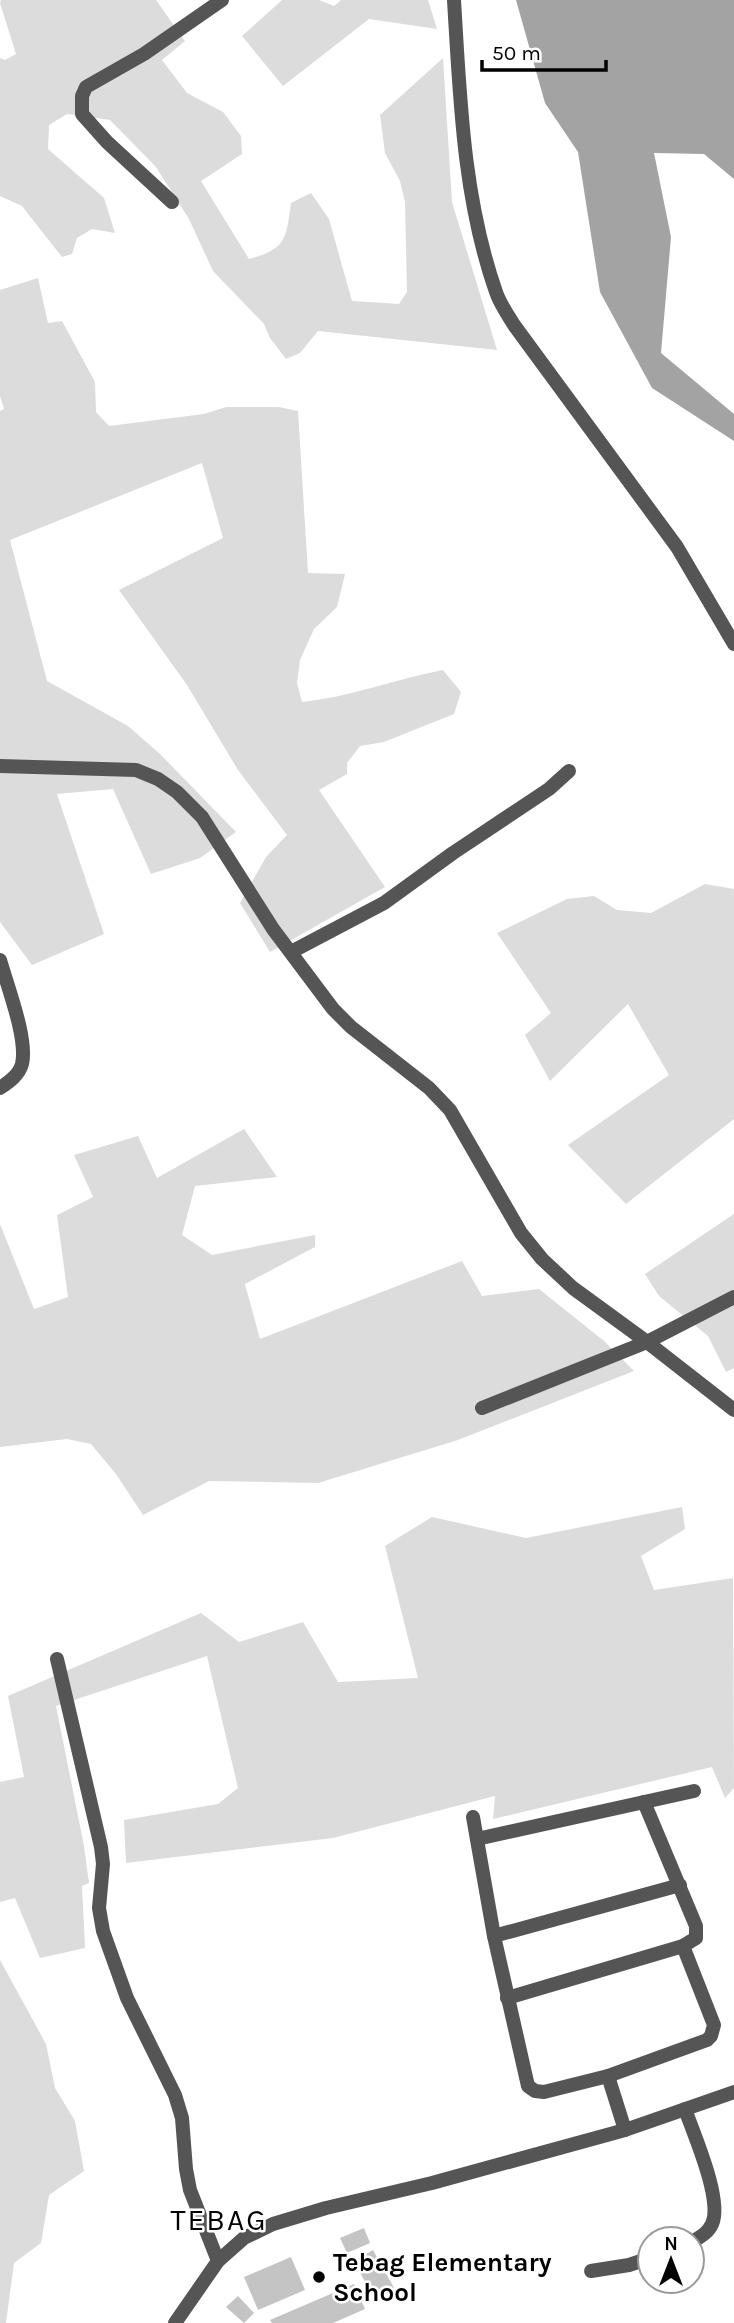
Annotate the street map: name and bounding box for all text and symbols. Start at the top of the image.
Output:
scale bar [482,28,606,72]
text: 50 m [492,41,541,65]
district label: TEBAG [170,2202,268,2238]
north arrow [636,2225,706,2295]
text: N [664,2233,678,2255]
place label: Tebag Elementary School [333,2247,552,2308]
marker: Tebag Elementary School [311,2269,327,2285]

